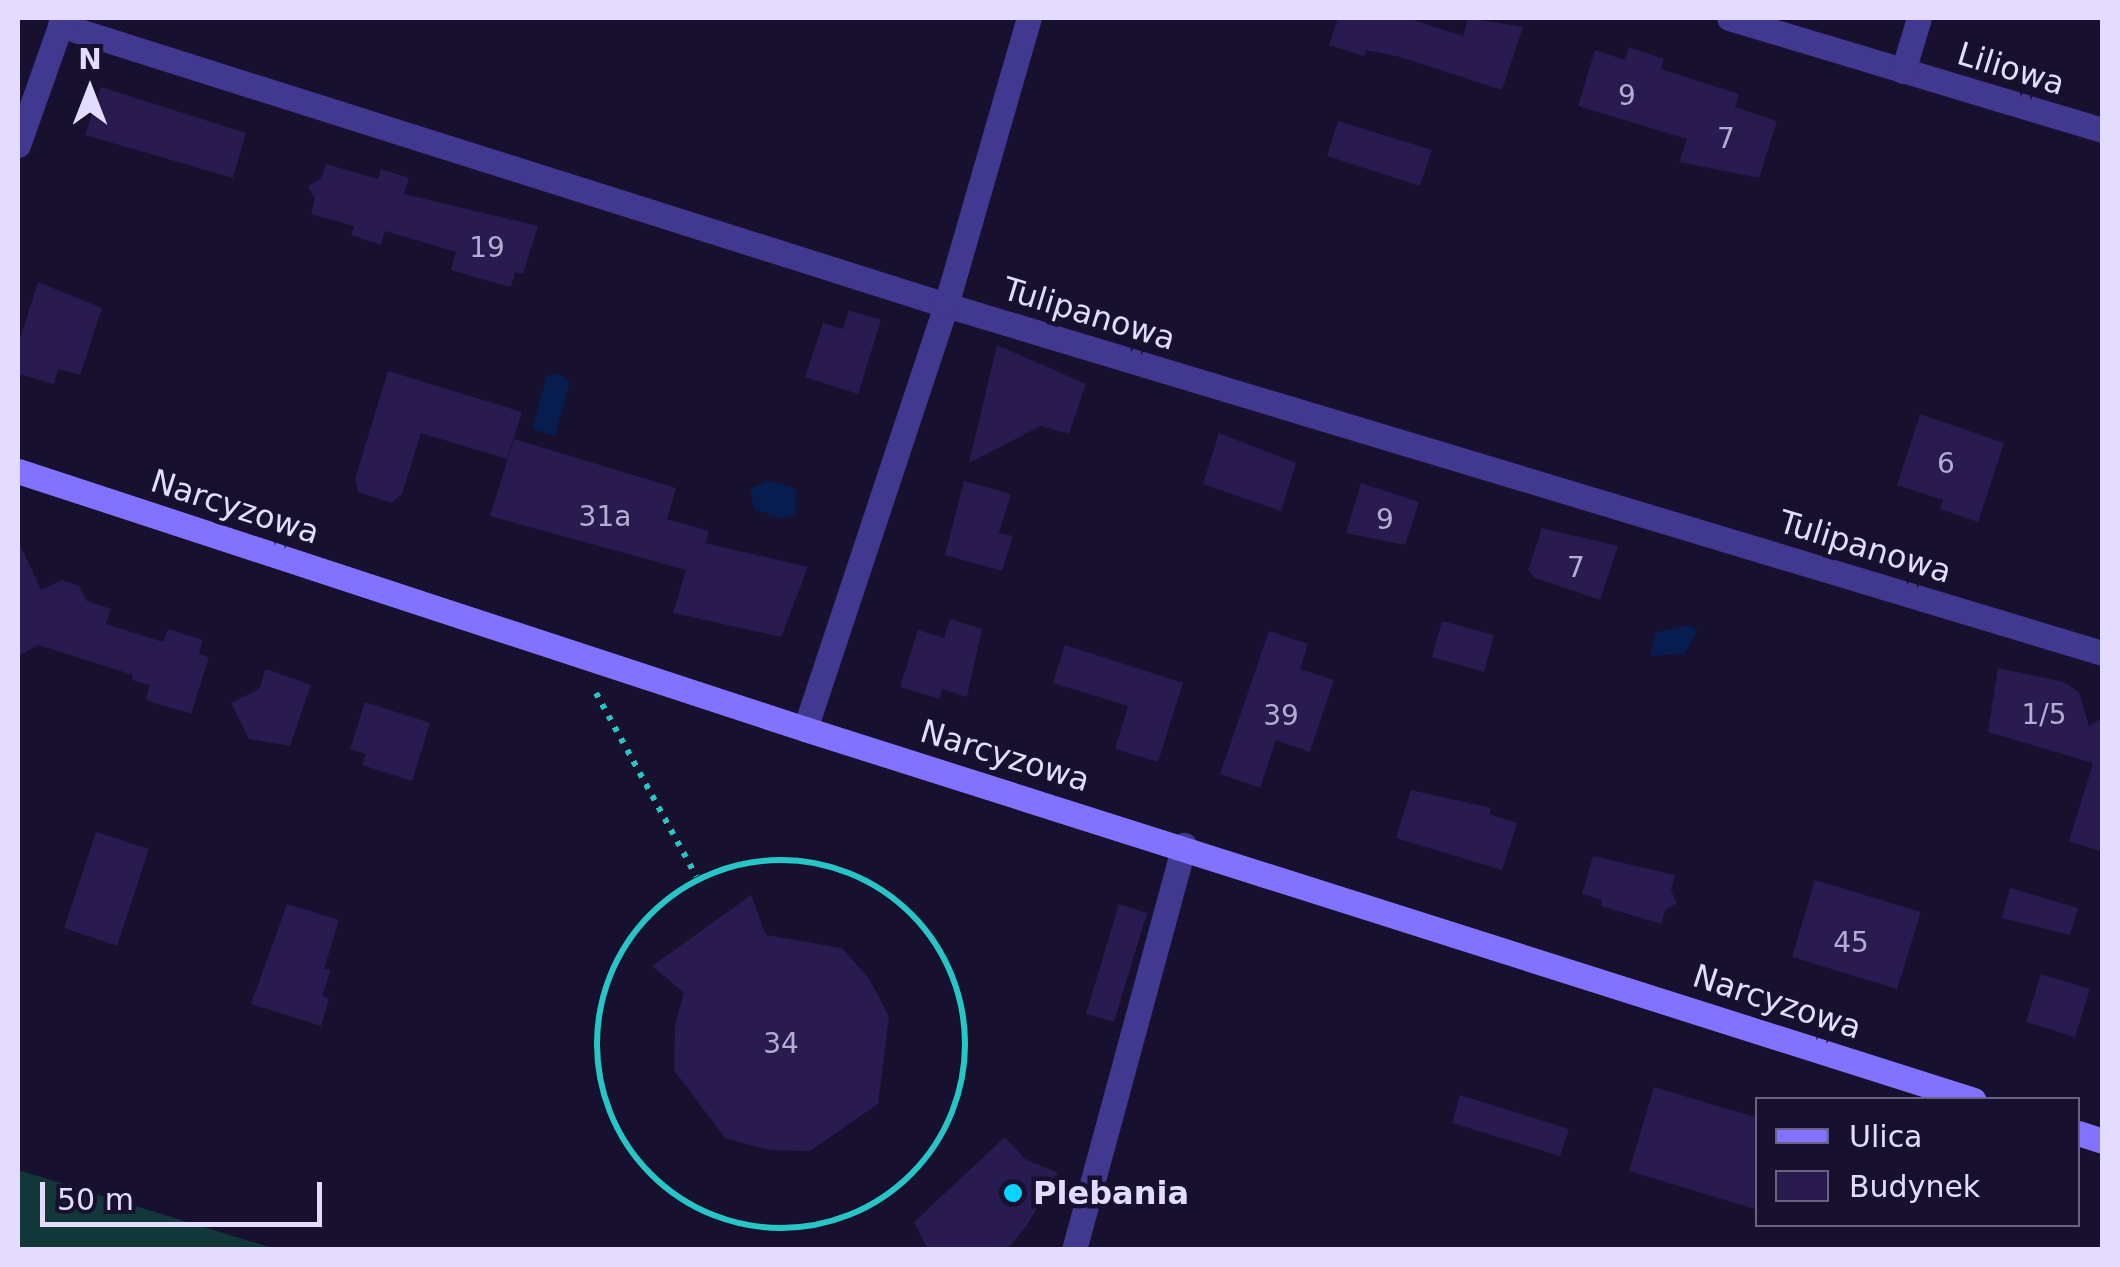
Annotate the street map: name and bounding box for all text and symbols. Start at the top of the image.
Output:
street label: Liliowa [1953,35,2069,103]
north arrow [40,40,140,140]
text: N [78,43,102,76]
house number: 9 [1618,79,1636,113]
house number: 7 [1717,122,1735,156]
house number: 19 [469,231,505,265]
street label: Tulipanowa [998,270,1180,358]
house number: 6 [1937,447,1955,481]
street label: Narcyzowa [146,462,324,552]
house number: 31a [579,500,631,534]
house number: 9 [1376,503,1394,537]
street label: Tulipanowa [1774,503,1956,591]
house number: 7 [1567,551,1585,585]
house number: 1/5 [2021,698,2067,732]
house number: 39 [1263,699,1299,733]
street label: Narcyzowa [916,712,1094,800]
house number: 45 [1833,926,1869,960]
street label: Narcyzowa [1688,957,1866,1047]
house number: 34 [763,1027,799,1061]
legend [1755,1097,2080,1227]
text: Ulica [1849,1119,1923,1154]
scale bar [45,1162,328,1224]
text: Budynek [1849,1169,1980,1204]
place label: Plebania [1033,1174,1189,1212]
text: 50 m [57,1182,134,1217]
marker: Plebania [1002,1182,1024,1204]

